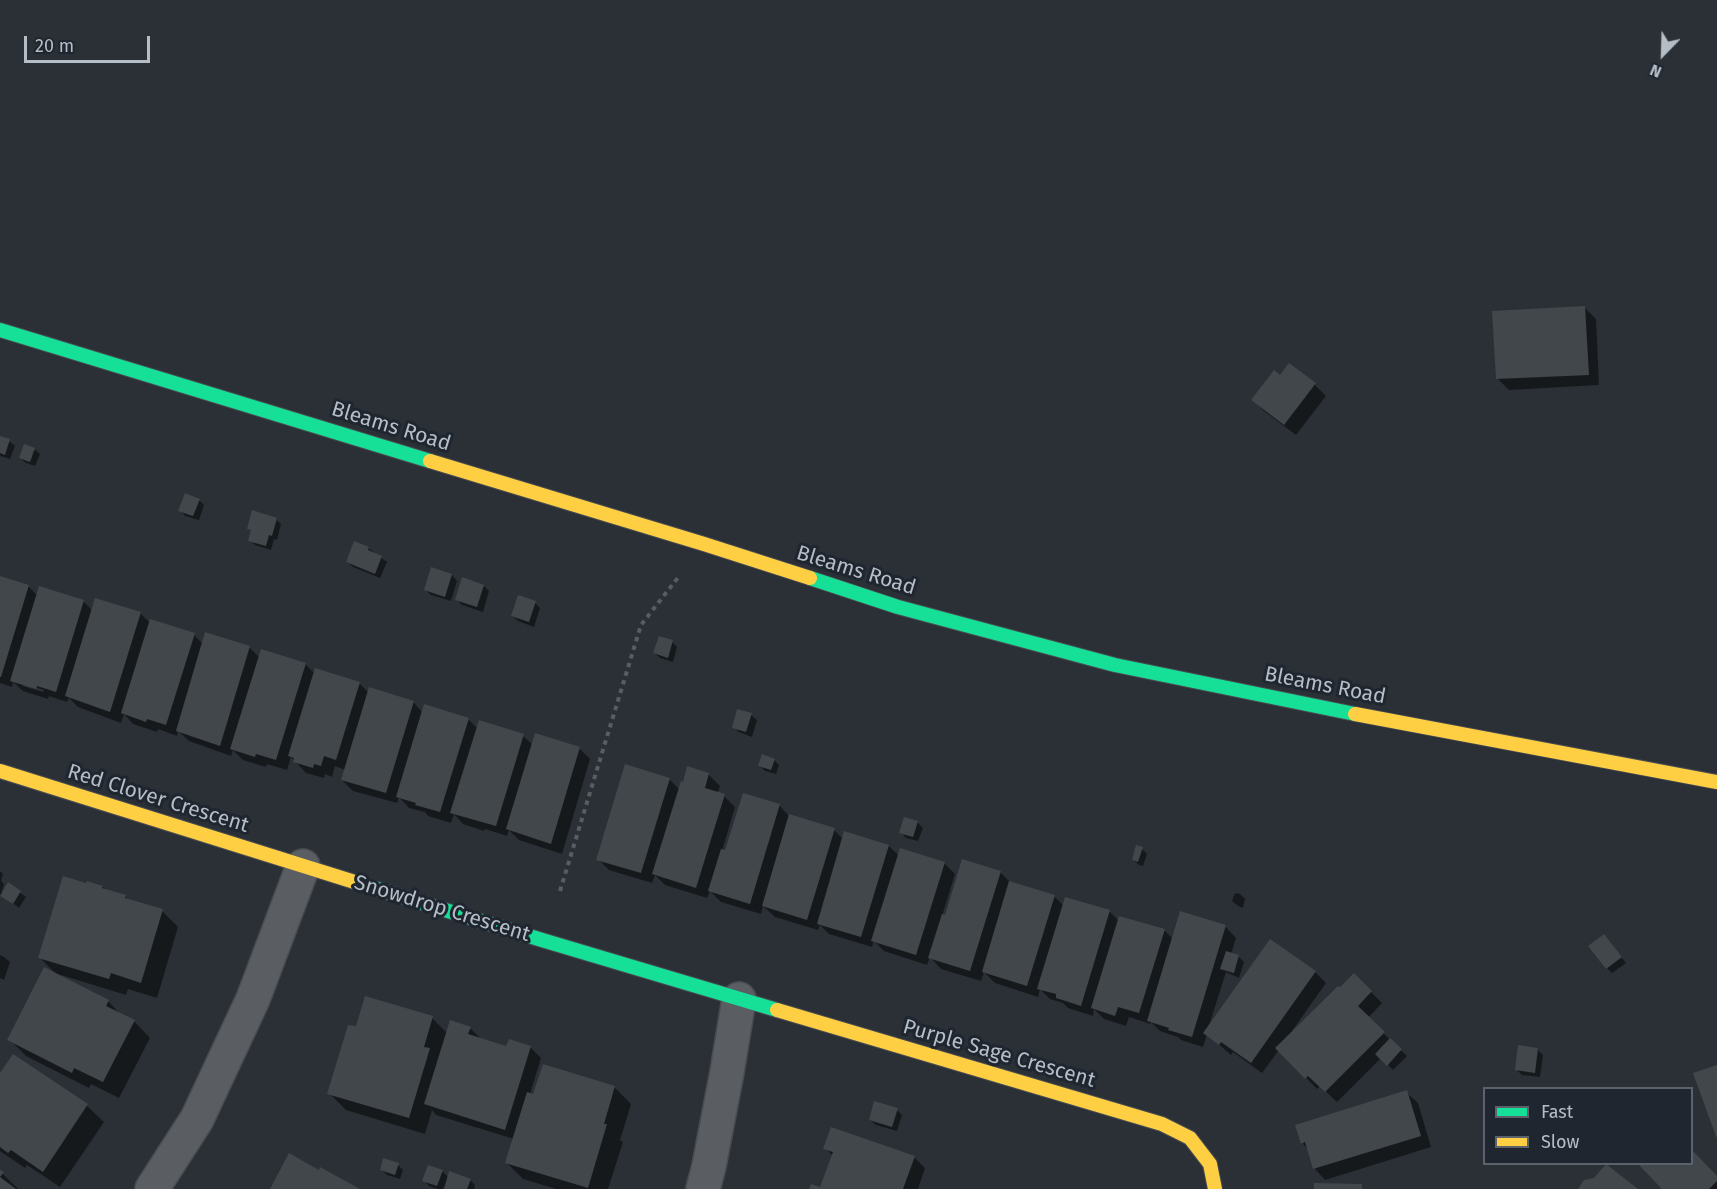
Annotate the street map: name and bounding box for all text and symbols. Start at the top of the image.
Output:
scale bar [27,24,153,62]
north arrow [1633,24,1693,84]
text: 20 m [35,35,74,57]
text: N [1647,60,1664,82]
street label: Bleams Road [328,397,454,457]
street label: Bleams Road [793,541,919,601]
street label: Bleams Road [1262,662,1388,710]
street label: Red Clover Crescent [64,759,252,839]
street label: Snowdrop Crescent [351,870,533,948]
street label: Purple Sage Crescent [900,1014,1098,1094]
legend [1483,1087,1693,1165]
text: Fast [1541,1101,1573,1123]
text: Slow [1541,1131,1579,1153]

